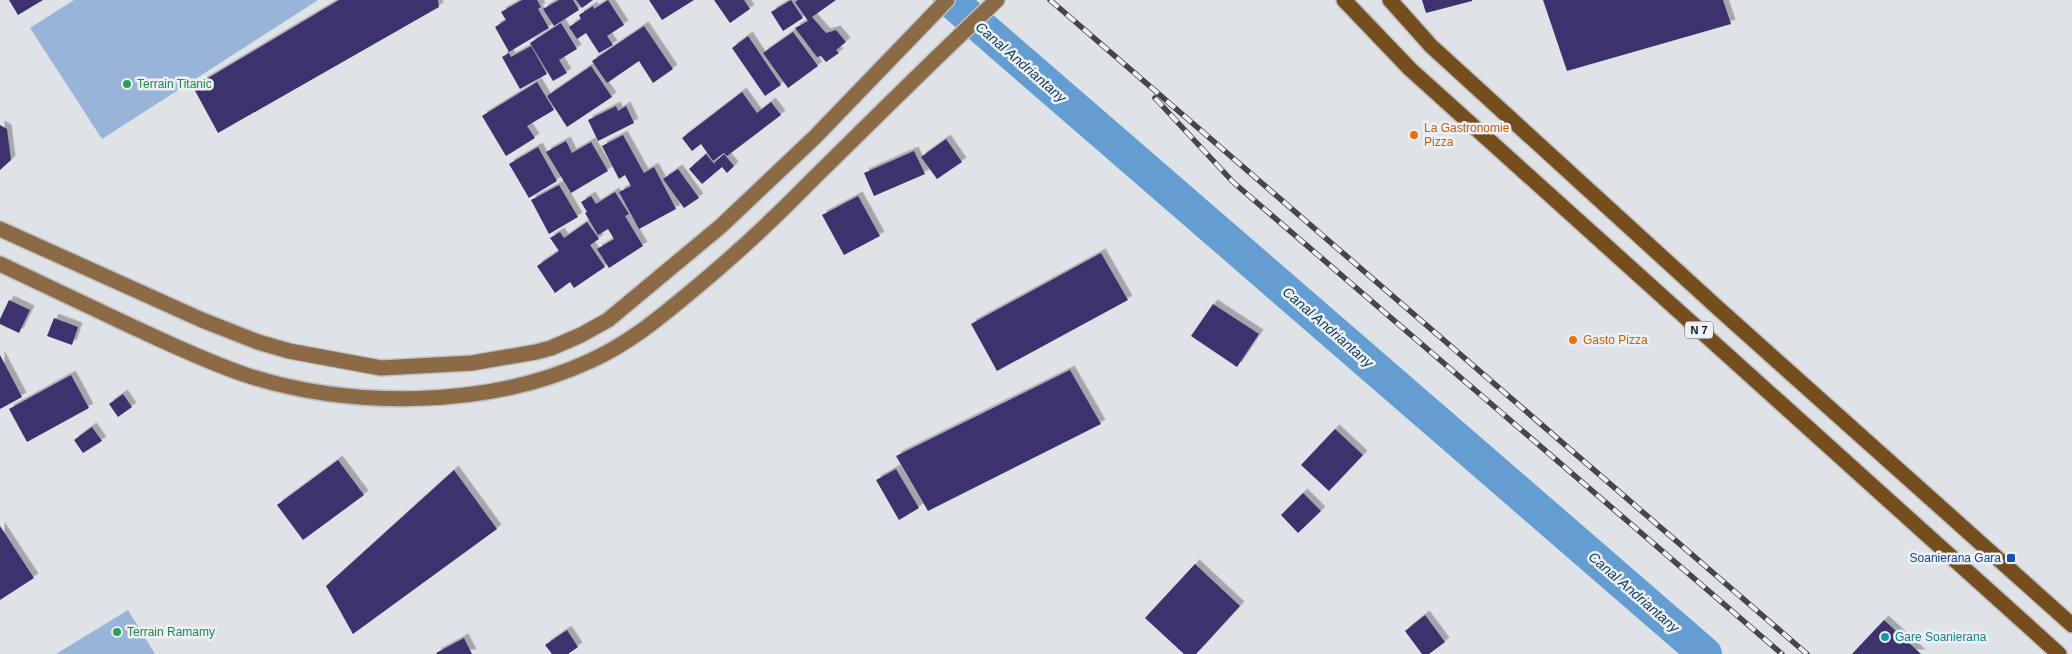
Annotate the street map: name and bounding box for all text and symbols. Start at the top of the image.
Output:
water label: Canal Andriantany [972,18,1070,106]
place label: Terrain Titanic [137,77,212,91]
marker: Terrain Titanic [121,78,133,90]
place label: La Gastronomie Pizza [1424,121,1510,149]
marker: La Gastronomie Pizza [1408,129,1420,141]
water label: Canal Andriantany [1279,283,1377,371]
road number: N 7 [1685,322,1713,338]
place label: Gasto Pizza [1583,333,1648,347]
marker: Gasto Pizza [1567,334,1579,346]
water label: Canal Andriantany [1585,548,1683,636]
place label: Soanierana Gara [1910,551,2001,565]
marker: Soanierana Gara [2005,552,2017,564]
place label: Terrain Ramamy [127,625,215,639]
marker: Terrain Ramamy [111,626,123,638]
place label: Gare Soanierana [1895,630,1987,644]
marker: Gare Soanierana [1879,631,1891,643]

